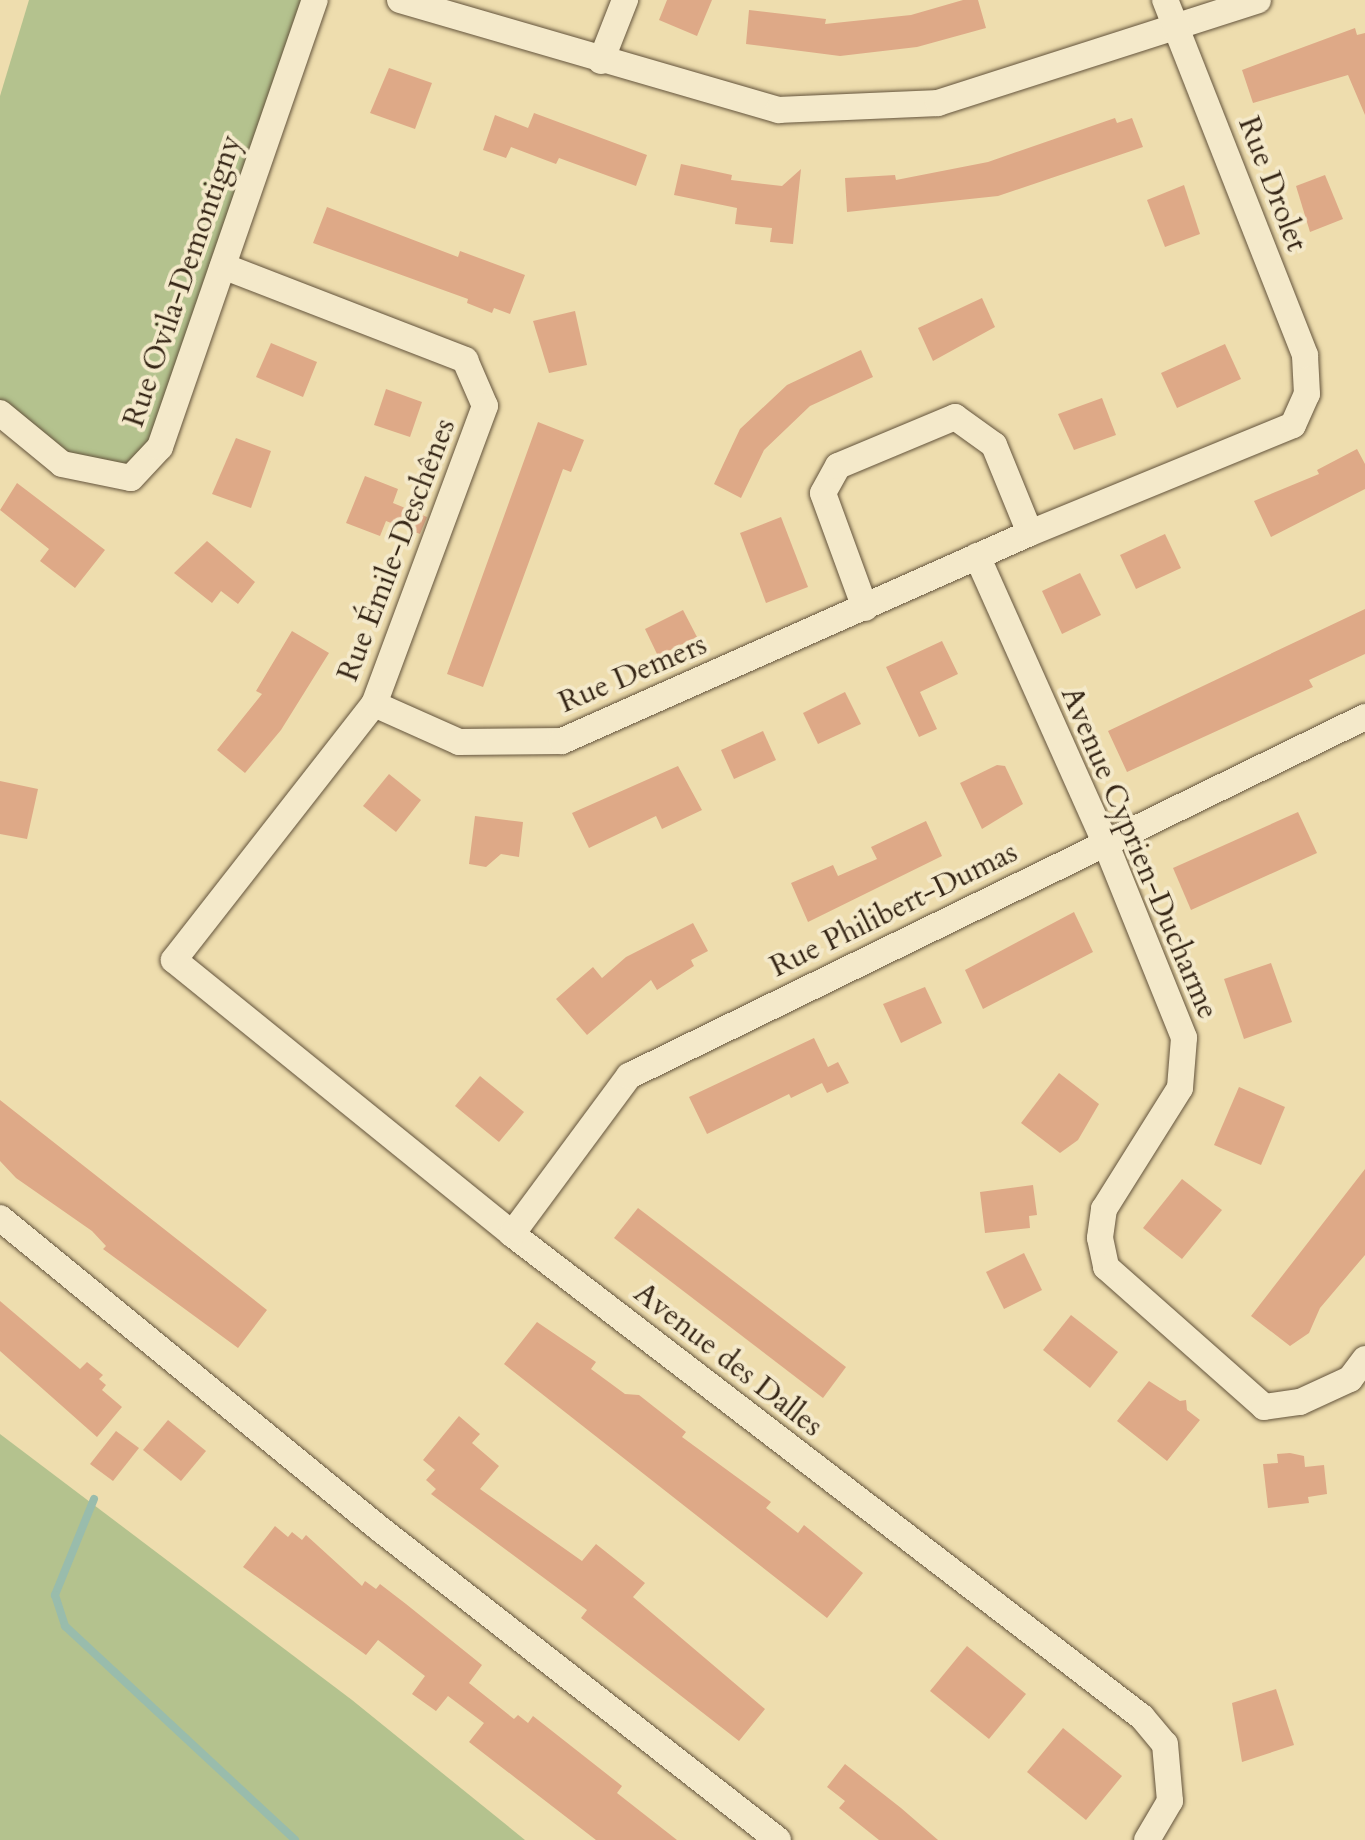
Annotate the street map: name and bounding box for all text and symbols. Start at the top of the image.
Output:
street label: Rue Drolet [1230,112,1314,256]
street label: Rue Ovila-Demontigny [116,130,250,432]
street label: Rue Émile-Deschênes [330,414,464,686]
street label: Rue Demers [554,627,712,721]
street label: Avenue Cyprien-Ducharme [1053,681,1225,1025]
street label: Rue Philibert-Dumas [765,835,1023,985]
street label: Avenue des Dalles [627,1275,829,1445]

